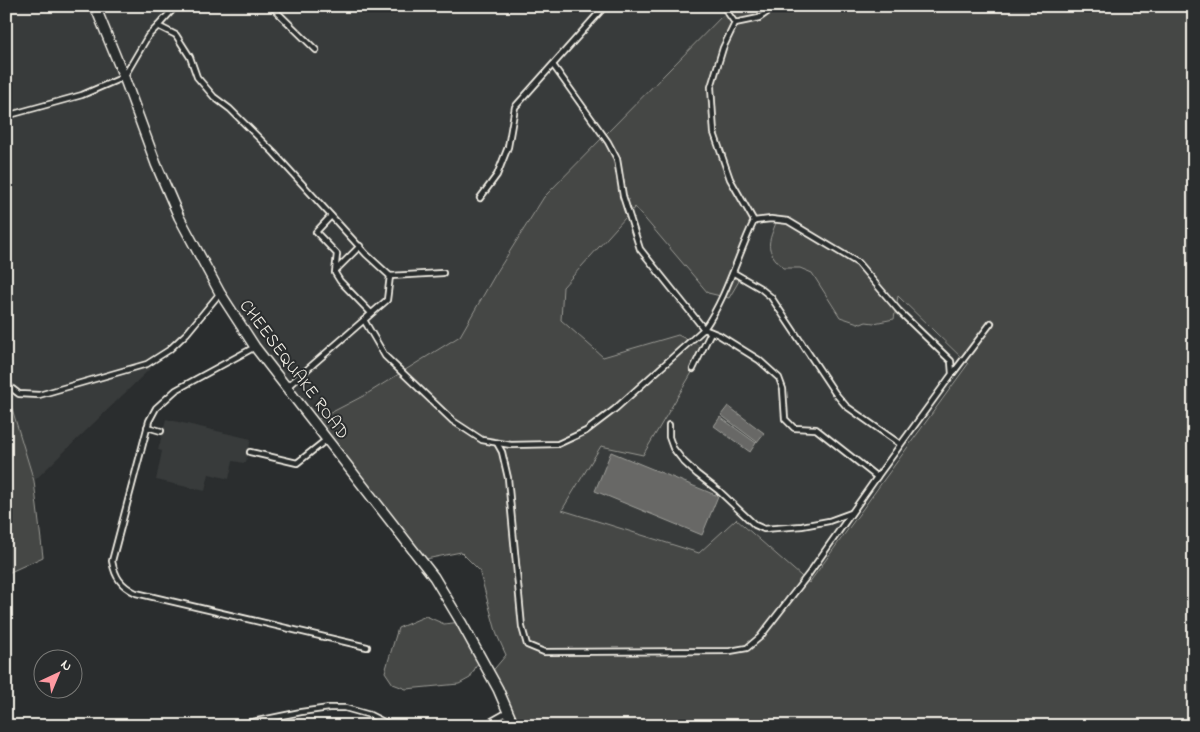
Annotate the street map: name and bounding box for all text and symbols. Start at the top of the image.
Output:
street label: CHEESEQUAKE ROAD [232,295,355,446]
north arrow [32,650,82,700]
text: N [55,655,77,677]

